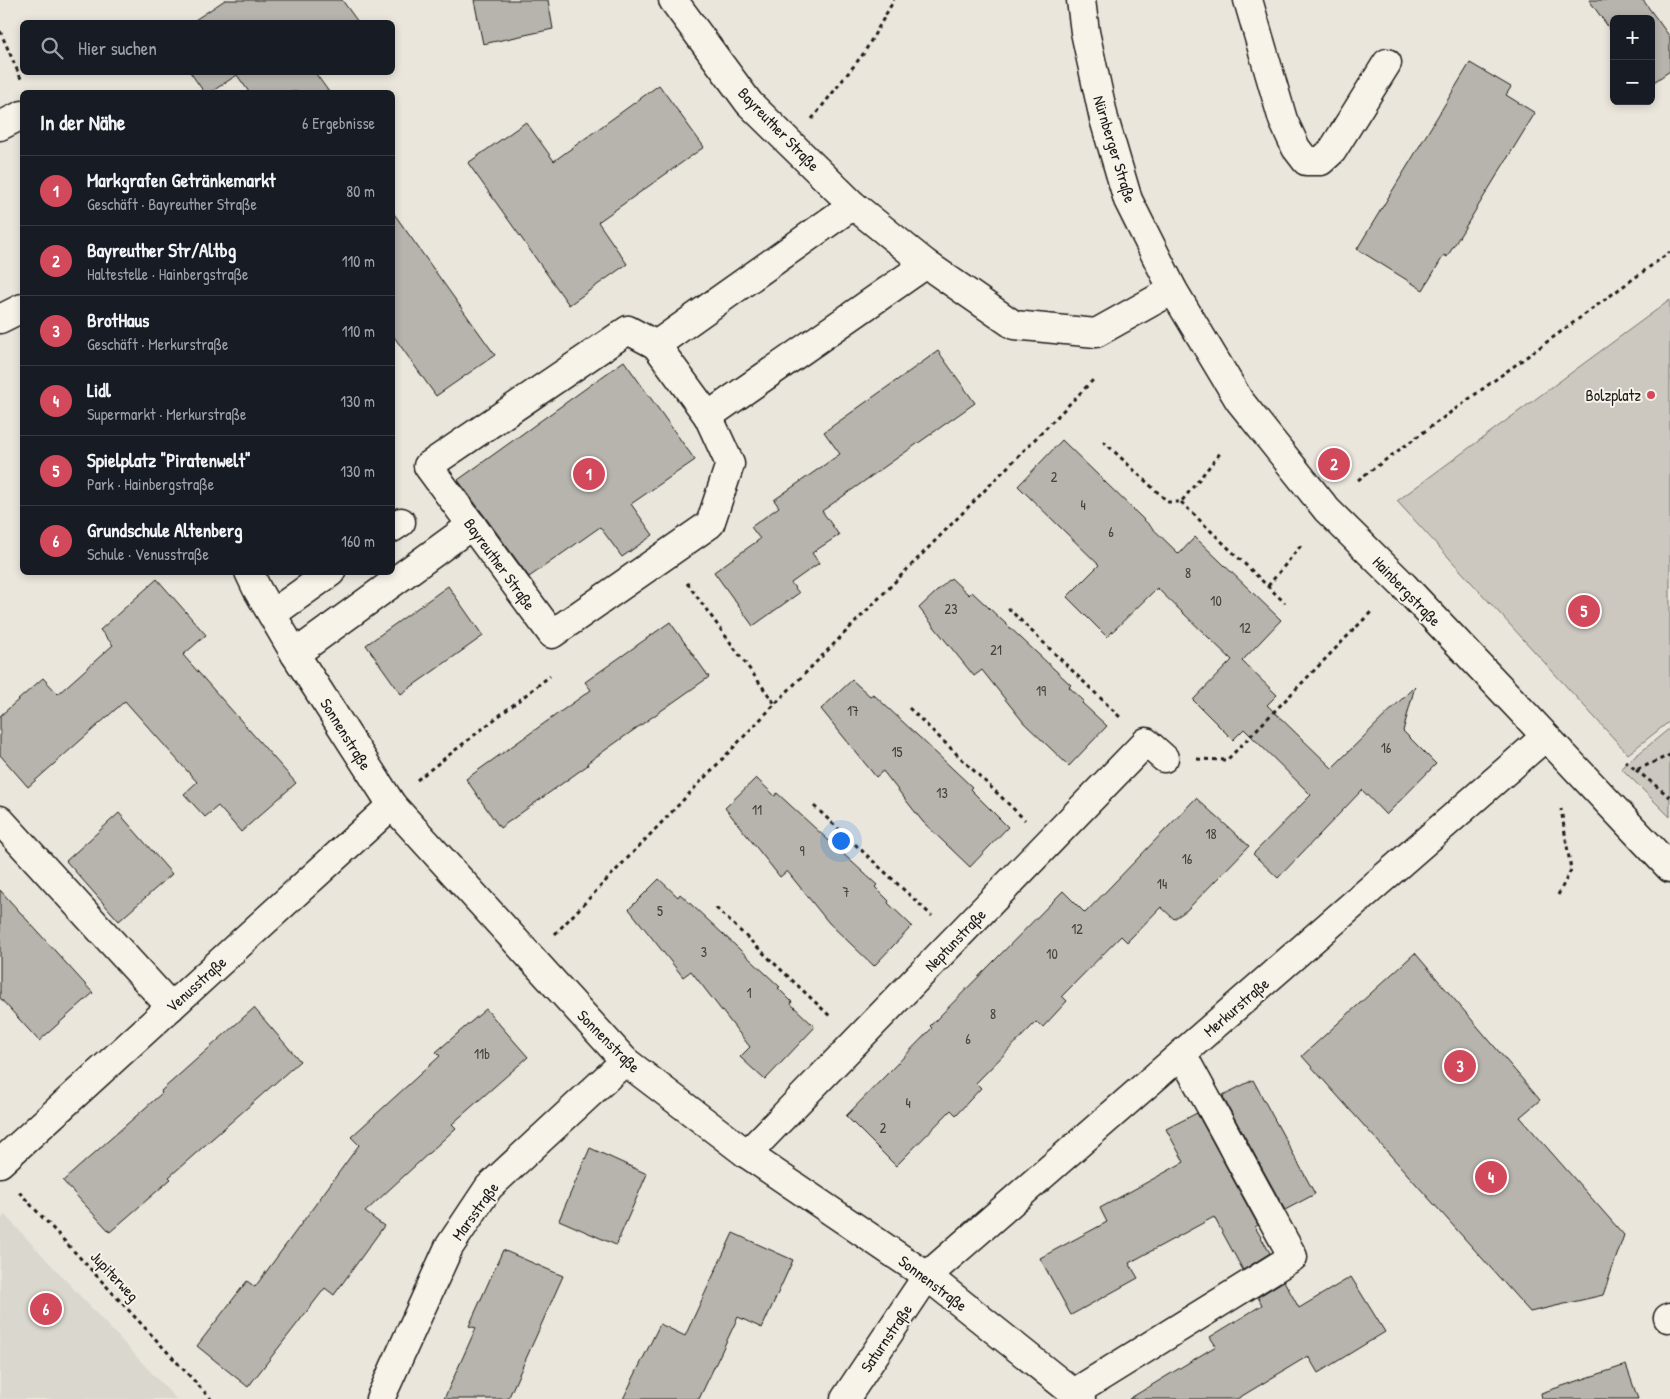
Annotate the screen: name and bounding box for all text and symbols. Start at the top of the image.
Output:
map controls [1610,15,1655,105]
button: + [1610,15,1655,60]
search box [20,20,395,75]
icon: search [38,34,66,62]
text: Hier suchen [78,35,157,61]
button: − [1610,60,1655,105]
street label: Bayreuther Straße [733,82,825,176]
street label: Nürnberger Straße [1088,93,1142,206]
text: In der Nähe [40,108,125,137]
text: 6 Ergebnisse [302,112,375,134]
text: Markgrafen Getränkemarkt [87,167,276,193]
text: 1 [53,180,59,202]
text: 80 m [346,180,375,202]
text: Geschäft · Bayreuther Straße [87,193,257,215]
text: Bayreuther Str/Altbg [87,237,236,263]
text: 2 [52,250,60,272]
text: 110 m [342,250,375,272]
text: Haltestelle · Hainbergstraße [87,263,249,285]
text: BrotHaus [87,307,149,333]
text: 3 [52,320,60,342]
text: 110 m [342,320,375,342]
text: Geschäft · Merkurstraße [87,333,228,355]
text: Lidl [87,377,111,403]
place label: Bolzplatz [1586,384,1641,406]
marker: Bolzplatz [1645,389,1657,401]
text: 4 [53,390,59,412]
text: 130 m [340,390,375,412]
text: Supermarkt · Merkurstraße [87,403,246,425]
pin: 2 [1318,445,1350,483]
text: Spielplatz "Piratenwelt" [87,447,251,473]
pin: 1 [573,455,605,493]
text: 5 [53,460,59,482]
text: 130 m [340,460,375,482]
house number: 2 [1051,467,1058,486]
text: Park · Hainbergstraße [87,473,214,495]
house number: 4 [1080,495,1086,514]
street label: Bayreuther Straße [459,514,541,615]
text: Grundschule Altenberg [87,517,242,543]
house number: 6 [1108,522,1114,541]
text: 6 [53,530,59,552]
text: 160 m [341,530,375,552]
text: Schule · Venusstraße [87,543,209,565]
street label: Hainbergstraße [1368,551,1447,631]
house number: 8 [1185,563,1191,582]
house number: 10 [1210,591,1222,610]
pin: 5 [1568,592,1600,630]
house number: 23 [945,599,957,618]
house number: 12 [1239,618,1251,637]
house number: 21 [990,640,1002,659]
house number: 19 [1036,681,1046,700]
street label: Sonnenstraße [315,694,377,775]
house number: 17 [847,701,859,720]
house number: 16 [1381,738,1392,757]
house number: 15 [891,742,903,761]
house number: 13 [936,783,948,802]
house number: 11 [752,800,762,819]
house number: 18 [1205,824,1217,843]
your location [828,828,854,854]
house number: 9 [799,841,805,860]
house number: 16 [1182,849,1193,868]
house number: 14 [1157,874,1167,893]
house number: 7 [843,882,850,901]
house number: 5 [657,901,663,920]
street label: Neptunstraße [919,903,991,976]
house number: 12 [1071,919,1083,938]
house number: 3 [701,942,707,961]
house number: 10 [1046,944,1058,963]
street label: Venusstraße [161,951,231,1017]
street label: Merkurstraße [1199,972,1274,1042]
house number: 1 [746,983,752,1002]
house number: 8 [990,1004,996,1023]
street label: Sonnenstraße [573,1005,646,1078]
house number: 6 [965,1029,971,1048]
house number: 11b [474,1044,490,1063]
pin: 3 [1444,1047,1476,1085]
house number: 4 [905,1093,911,1112]
house number: 2 [880,1118,887,1137]
pin: 4 [1475,1158,1507,1196]
street label: Marsstraße [446,1177,504,1245]
street label: Jupiterweg [86,1246,144,1306]
street label: Sonnenstraße [894,1250,972,1316]
pin: 6 [30,1290,62,1328]
street label: Saturnstraße [855,1299,917,1376]

